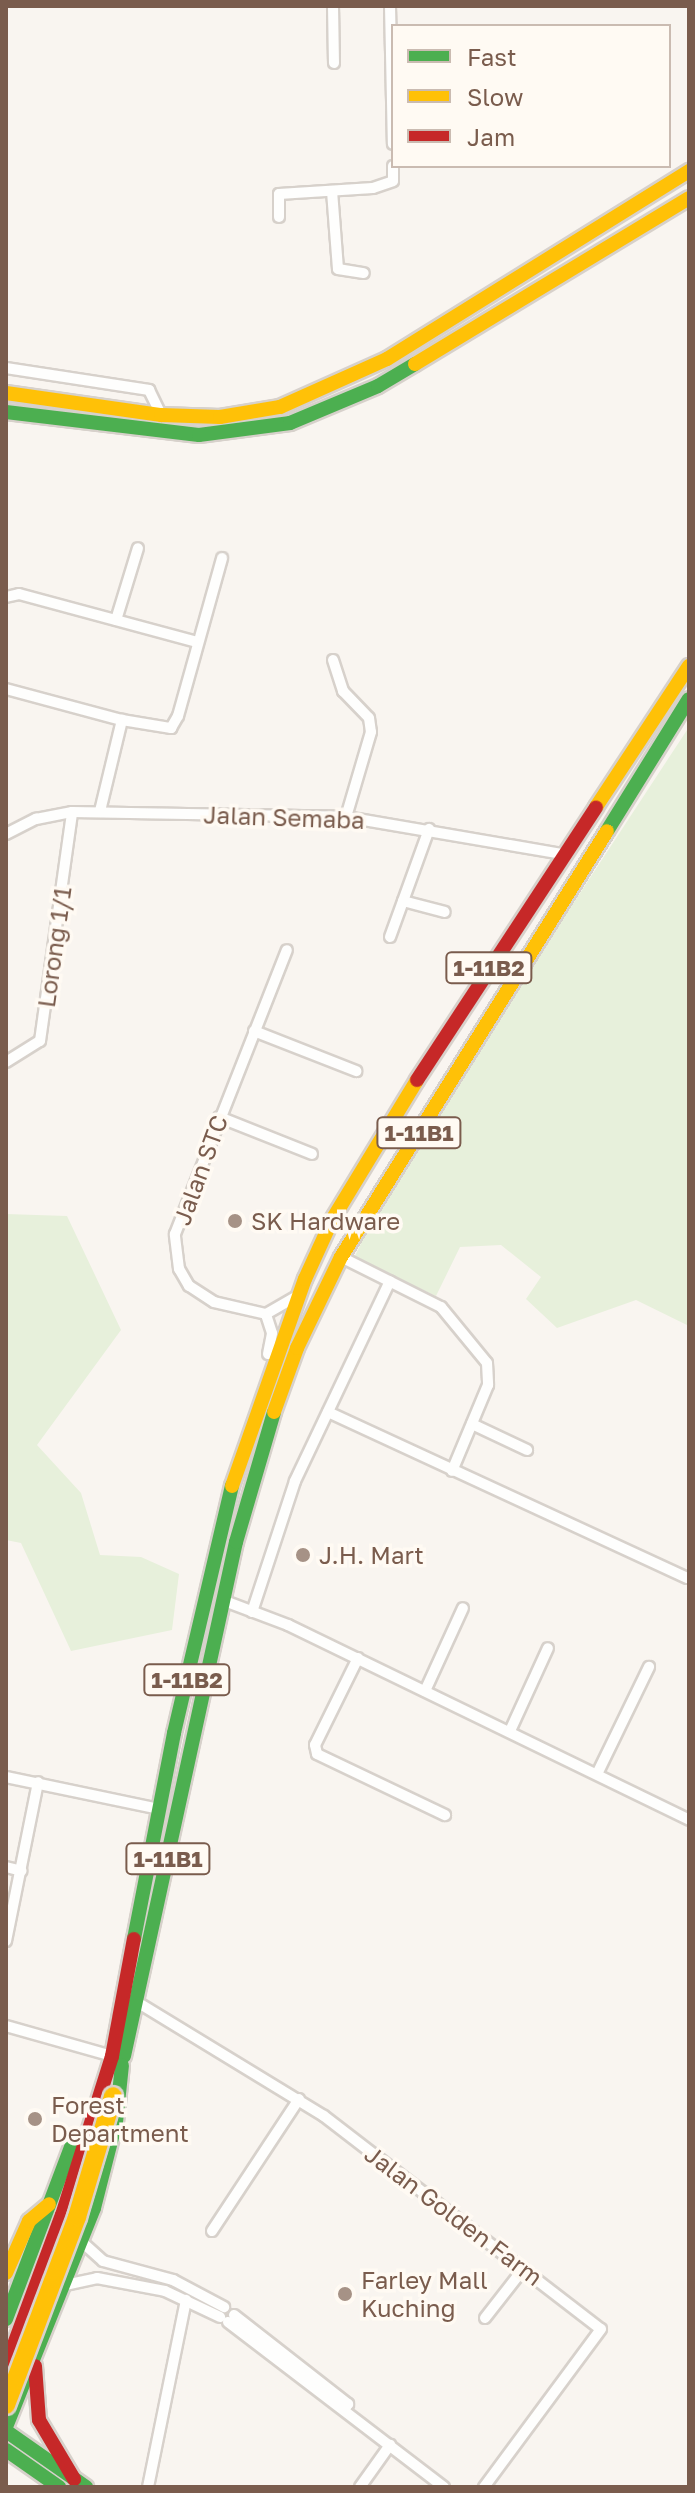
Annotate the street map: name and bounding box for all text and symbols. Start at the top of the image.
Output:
legend [391,24,671,168]
text: Fast [467,42,517,71]
text: Slow [467,82,523,111]
text: Jam [467,122,515,151]
street label: Jalan Semaba [203,800,365,834]
street label: Lorong 1/1 [31,885,77,1009]
road number: 1-11B2 [445,950,533,986]
street label: Jalan STC [167,1111,233,1229]
road number: 1-11B1 [375,1115,463,1151]
place label: SK Hardware [251,1207,400,1235]
marker: SK Hardware [226,1212,244,1230]
place label: J.H. Mart [319,1541,424,1569]
marker: J.H. Mart [294,1546,312,1564]
road number: 1-11B2 [143,1662,231,1698]
road number: 1-11B1 [124,1841,212,1877]
place label: Forest Department [51,2091,189,2147]
marker: Forest Department [26,2110,44,2128]
street label: Jalan Golden Farm [359,2139,549,2291]
place label: Farley Mall Kuching [361,2266,488,2322]
marker: Farley Mall Kuching [336,2285,354,2303]

